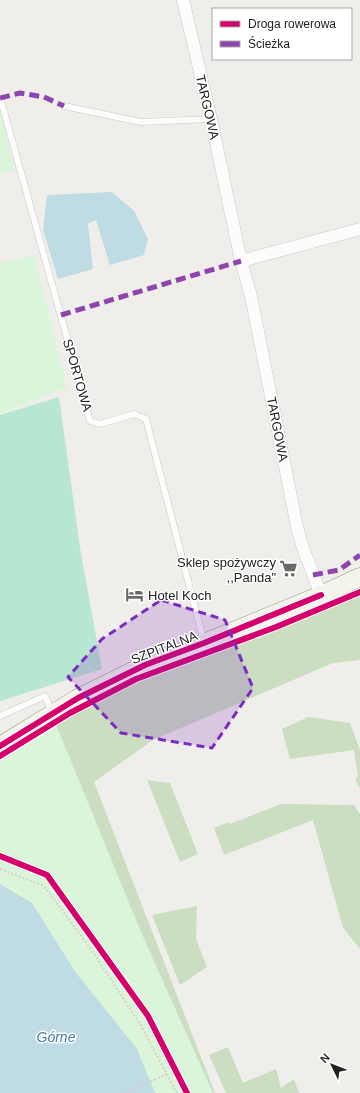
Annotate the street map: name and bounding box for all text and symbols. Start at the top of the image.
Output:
legend [212,8,352,60]
text: Droga rowerowa [248,17,336,31]
text: Ścieżka [248,36,290,51]
street label: TARGOWA [193,73,222,141]
street label: SPORTOWA [60,337,95,414]
street label: TARGOWA [264,395,291,463]
place label: Sklep spożywczy ,,Panda" [177,555,276,585]
supermarket icon: Sklep spożywczy ,,Panda" [279,559,299,579]
hotel icon: Hotel Koch [125,585,145,605]
place label: Hotel Koch [148,588,212,603]
street label: SZPITALNA [129,628,200,667]
water label: Górne [37,1029,76,1045]
north arrow [312,1045,352,1085]
text: N [318,1051,332,1065]

